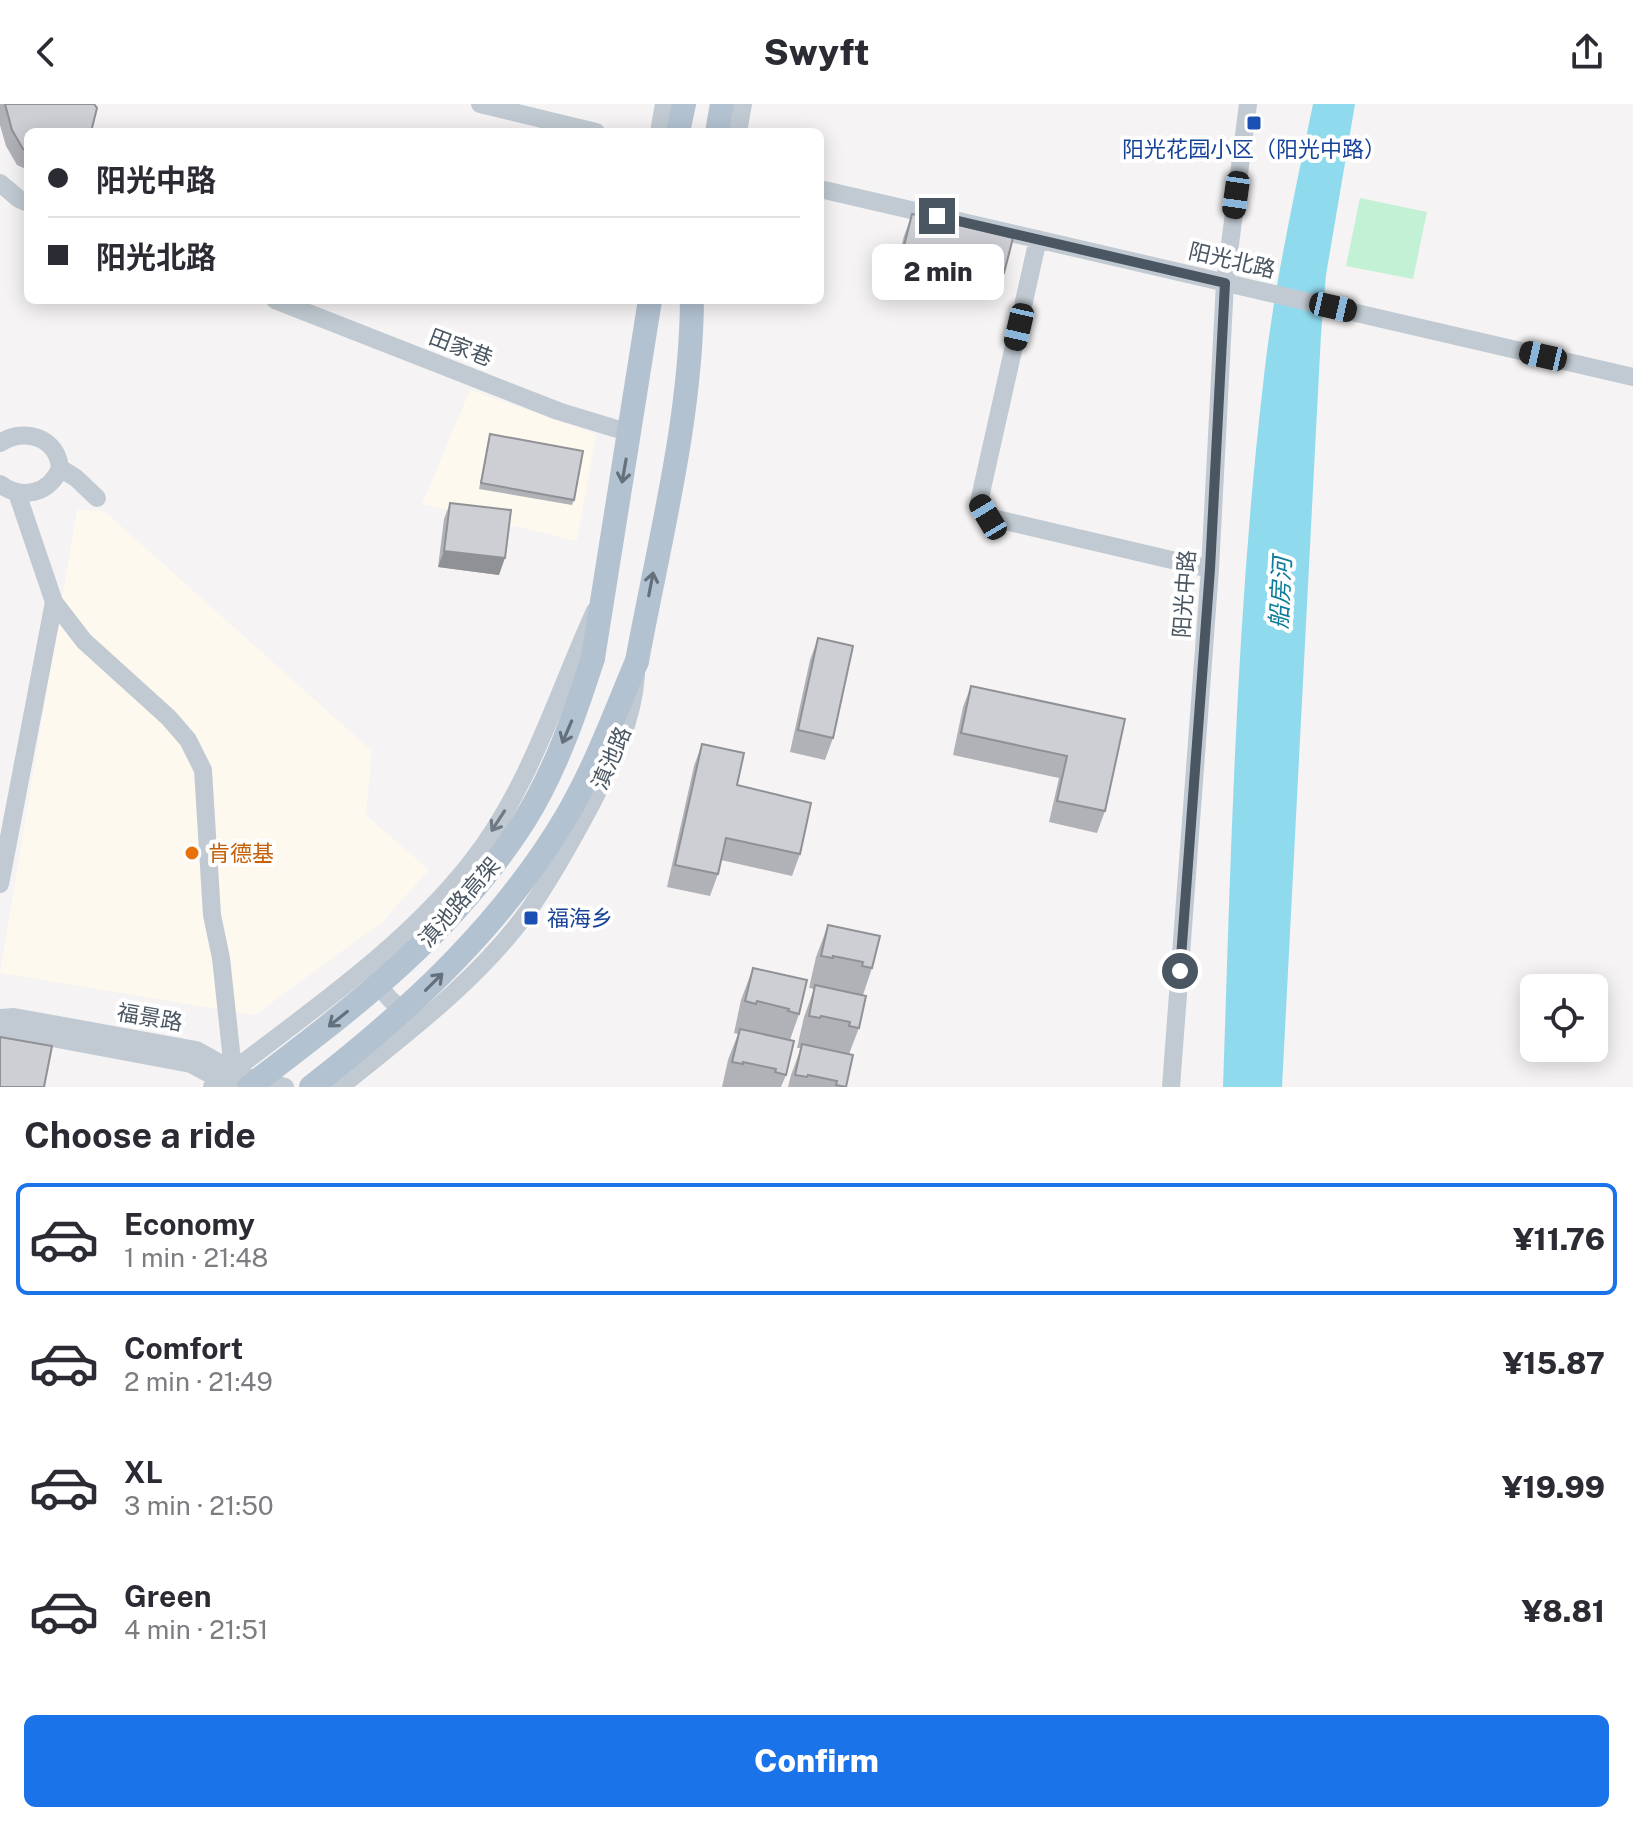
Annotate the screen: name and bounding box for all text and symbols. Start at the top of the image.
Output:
icon: back [24,30,68,74]
icon: share [1565,30,1609,74]
text: Swyft [764,31,869,73]
marker: 阳光花园小区（阳光中路） [1245,114,1263,132]
place label: 阳光花园小区（阳光中路） [1122,136,1386,162]
text: 阳光中路 [96,162,216,198]
car [1221,170,1251,220]
route end [919,198,955,234]
street label: 阳光北路 [1186,237,1278,283]
text: 阳光北路 [96,239,216,275]
callout: 2 min [871,244,1003,300]
text: 2 min [903,256,973,287]
car [1307,290,1359,324]
car [1002,301,1036,353]
street label: 田家巷 [426,323,496,371]
car [1517,339,1569,373]
one-way arrow [615,458,630,484]
car [965,490,1011,544]
street label: 阳光中路 [1168,549,1200,639]
water label: 船房河 [1264,552,1296,630]
one-way arrow [645,572,660,597]
one-way arrow [558,719,573,744]
street label: 滇池路 [586,723,636,793]
one-way arrow [489,809,505,832]
place label: 肯德基 [208,840,274,866]
marker: 肯德基 [183,844,201,862]
street label: 滇池路高架 [413,852,505,952]
place label: 福海乡 [547,905,613,931]
marker: 福海乡 [522,909,540,927]
route start [1162,953,1198,989]
one-way arrow [424,973,443,992]
map controls [1520,974,1608,1062]
button: locate [1520,974,1608,1062]
street label: 福景路 [115,998,185,1036]
one-way arrow [328,1010,349,1027]
text: Choose a ride [24,1114,256,1156]
icon: car [28,1203,100,1275]
text: Economy [124,1206,255,1242]
text: ¥11.76 [1513,1221,1605,1257]
text: 1 min · 21:48 [124,1242,268,1273]
icon: car [28,1327,100,1399]
text: Comfort [124,1330,243,1366]
text: ¥15.87 [1503,1345,1605,1381]
text: 2 min · 21:49 [124,1366,273,1397]
icon: car [28,1451,100,1523]
text: XL [124,1454,163,1490]
text: ¥19.99 [1502,1469,1605,1505]
text: 3 min · 21:50 [124,1490,274,1521]
icon: car [28,1575,100,1647]
text: Green [124,1578,211,1614]
text: ¥8.81 [1522,1593,1605,1629]
text: 4 min · 21:51 [124,1614,268,1645]
button: Confirm [24,1715,1609,1807]

